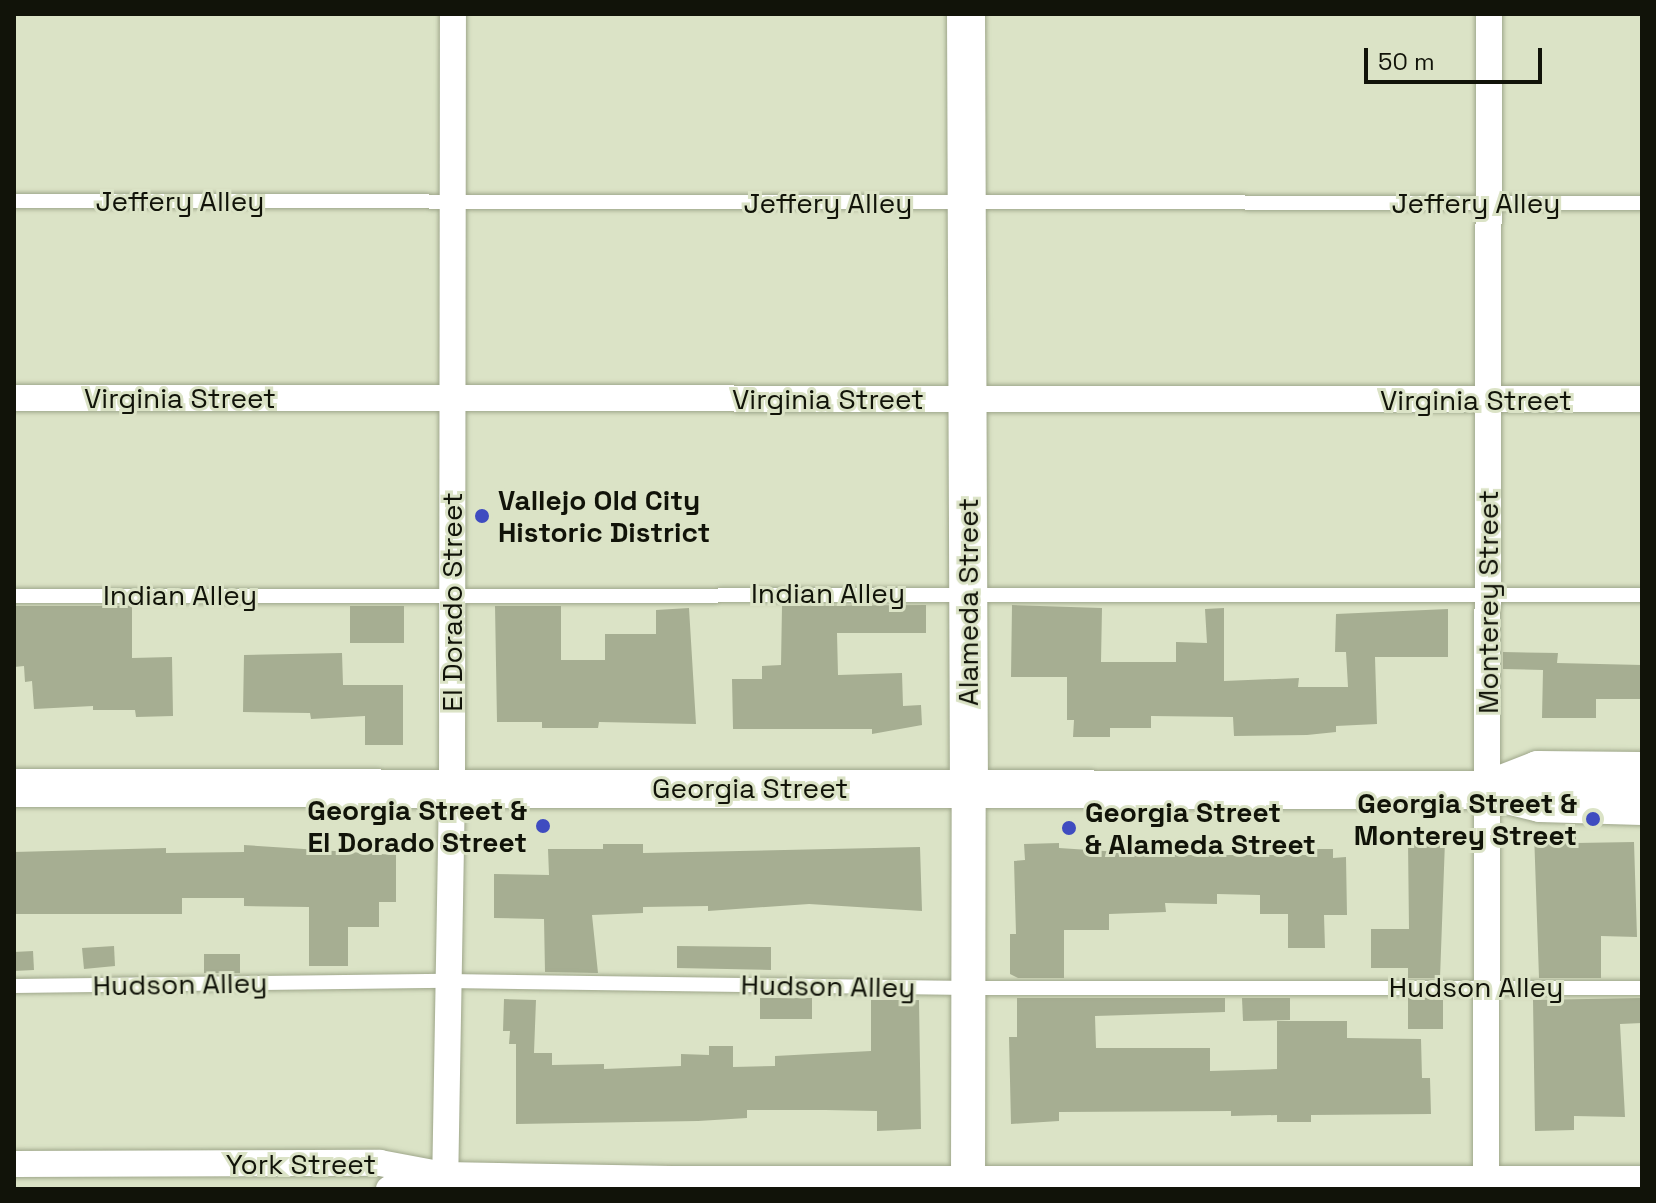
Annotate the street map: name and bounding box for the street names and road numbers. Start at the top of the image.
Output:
street label: Jeffery Alley [95,184,265,218]
street label: Jeffery Alley [743,186,913,220]
street label: Jeffery Alley [1391,186,1561,220]
street label: Virginia Street [84,381,276,415]
street label: Virginia Street [732,382,924,416]
street label: Virginia Street [1380,383,1572,417]
street label: Monterey Street [1471,490,1505,714]
street label: El Dorado Street [435,492,469,712]
street label: Alameda Street [951,498,985,706]
street label: Indian Alley [751,576,905,610]
street label: Indian Alley [103,578,257,612]
street label: Georgia Street [652,771,848,805]
street label: Hudson Alley [92,966,268,1002]
street label: Hudson Alley [740,968,916,1004]
street label: Hudson Alley [1388,970,1564,1004]
street label: York Street [226,1147,376,1181]

